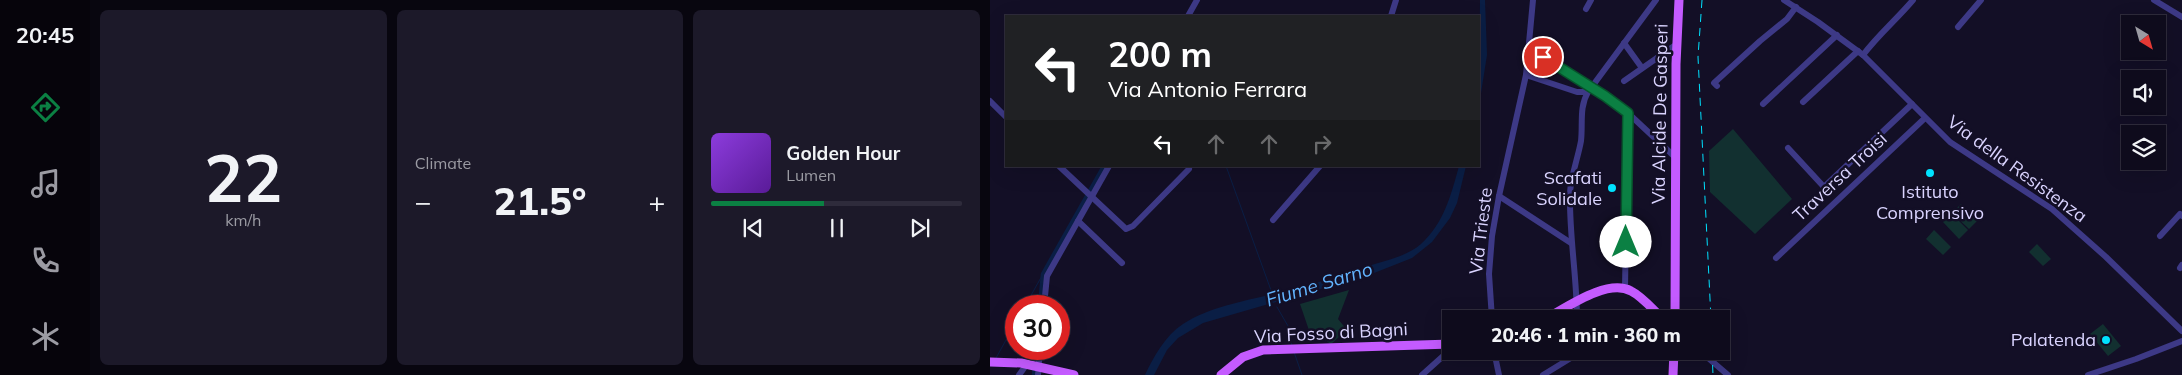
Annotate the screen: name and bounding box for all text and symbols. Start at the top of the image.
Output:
north arrow [2121,15,2166,60]
map controls [2121,15,2166,170]
text: 20:45 [16,21,74,49]
street label: Via Alcide De Gasperi [1646,24,1673,204]
text: 200 m [1108,32,1212,76]
icon: left [1025,35,1090,100]
pin [1522,36,1564,78]
icon: arrive [1529,43,1557,71]
button: sound [2121,70,2166,115]
text: Via Antonio Ferrara [1108,75,1307,103]
icon: directions [28,90,63,125]
street label: Via della Resistenza [1943,110,2092,227]
button: layers [2121,125,2166,170]
street label: Traversa Troisi [1788,127,1892,226]
icon: left [1149,130,1177,158]
icon: ahead [1202,130,1230,158]
icon: ahead [1255,130,1283,158]
icon: right [1308,130,1336,158]
text: 22 [204,137,282,218]
text: Golden Hour [786,141,900,165]
text: Climate [415,153,471,173]
text: Lumen [786,165,836,185]
icon: music [28,166,63,201]
place label: Scafati Solidale [1536,166,1602,210]
marker: Istituto Comprensivo [1924,167,1936,179]
text: 21.5° [494,177,586,225]
place label: Istituto Comprensivo [1876,180,1984,224]
marker: Scafati Solidale [1606,182,1618,194]
text: − [415,184,431,219]
text: + [649,184,665,219]
street label: Via Trieste [1464,186,1497,276]
text: km/h [225,210,261,230]
icon: previous [739,214,767,242]
icon: pause [823,214,851,242]
icon: next [906,214,934,242]
position arrow [1599,215,1651,267]
icon: phone [28,243,63,278]
water label: Fiume Sarno [1263,256,1375,312]
speed limit sign: 30 [1005,295,1070,360]
street label: Via Fosso di Bagni [1254,317,1408,348]
icon: climate [28,319,63,354]
text: 20:46 · 1 min · 360 m [1491,323,1681,347]
place label: Palatenda [2011,328,2096,351]
marker: Palatenda [2100,334,2112,346]

